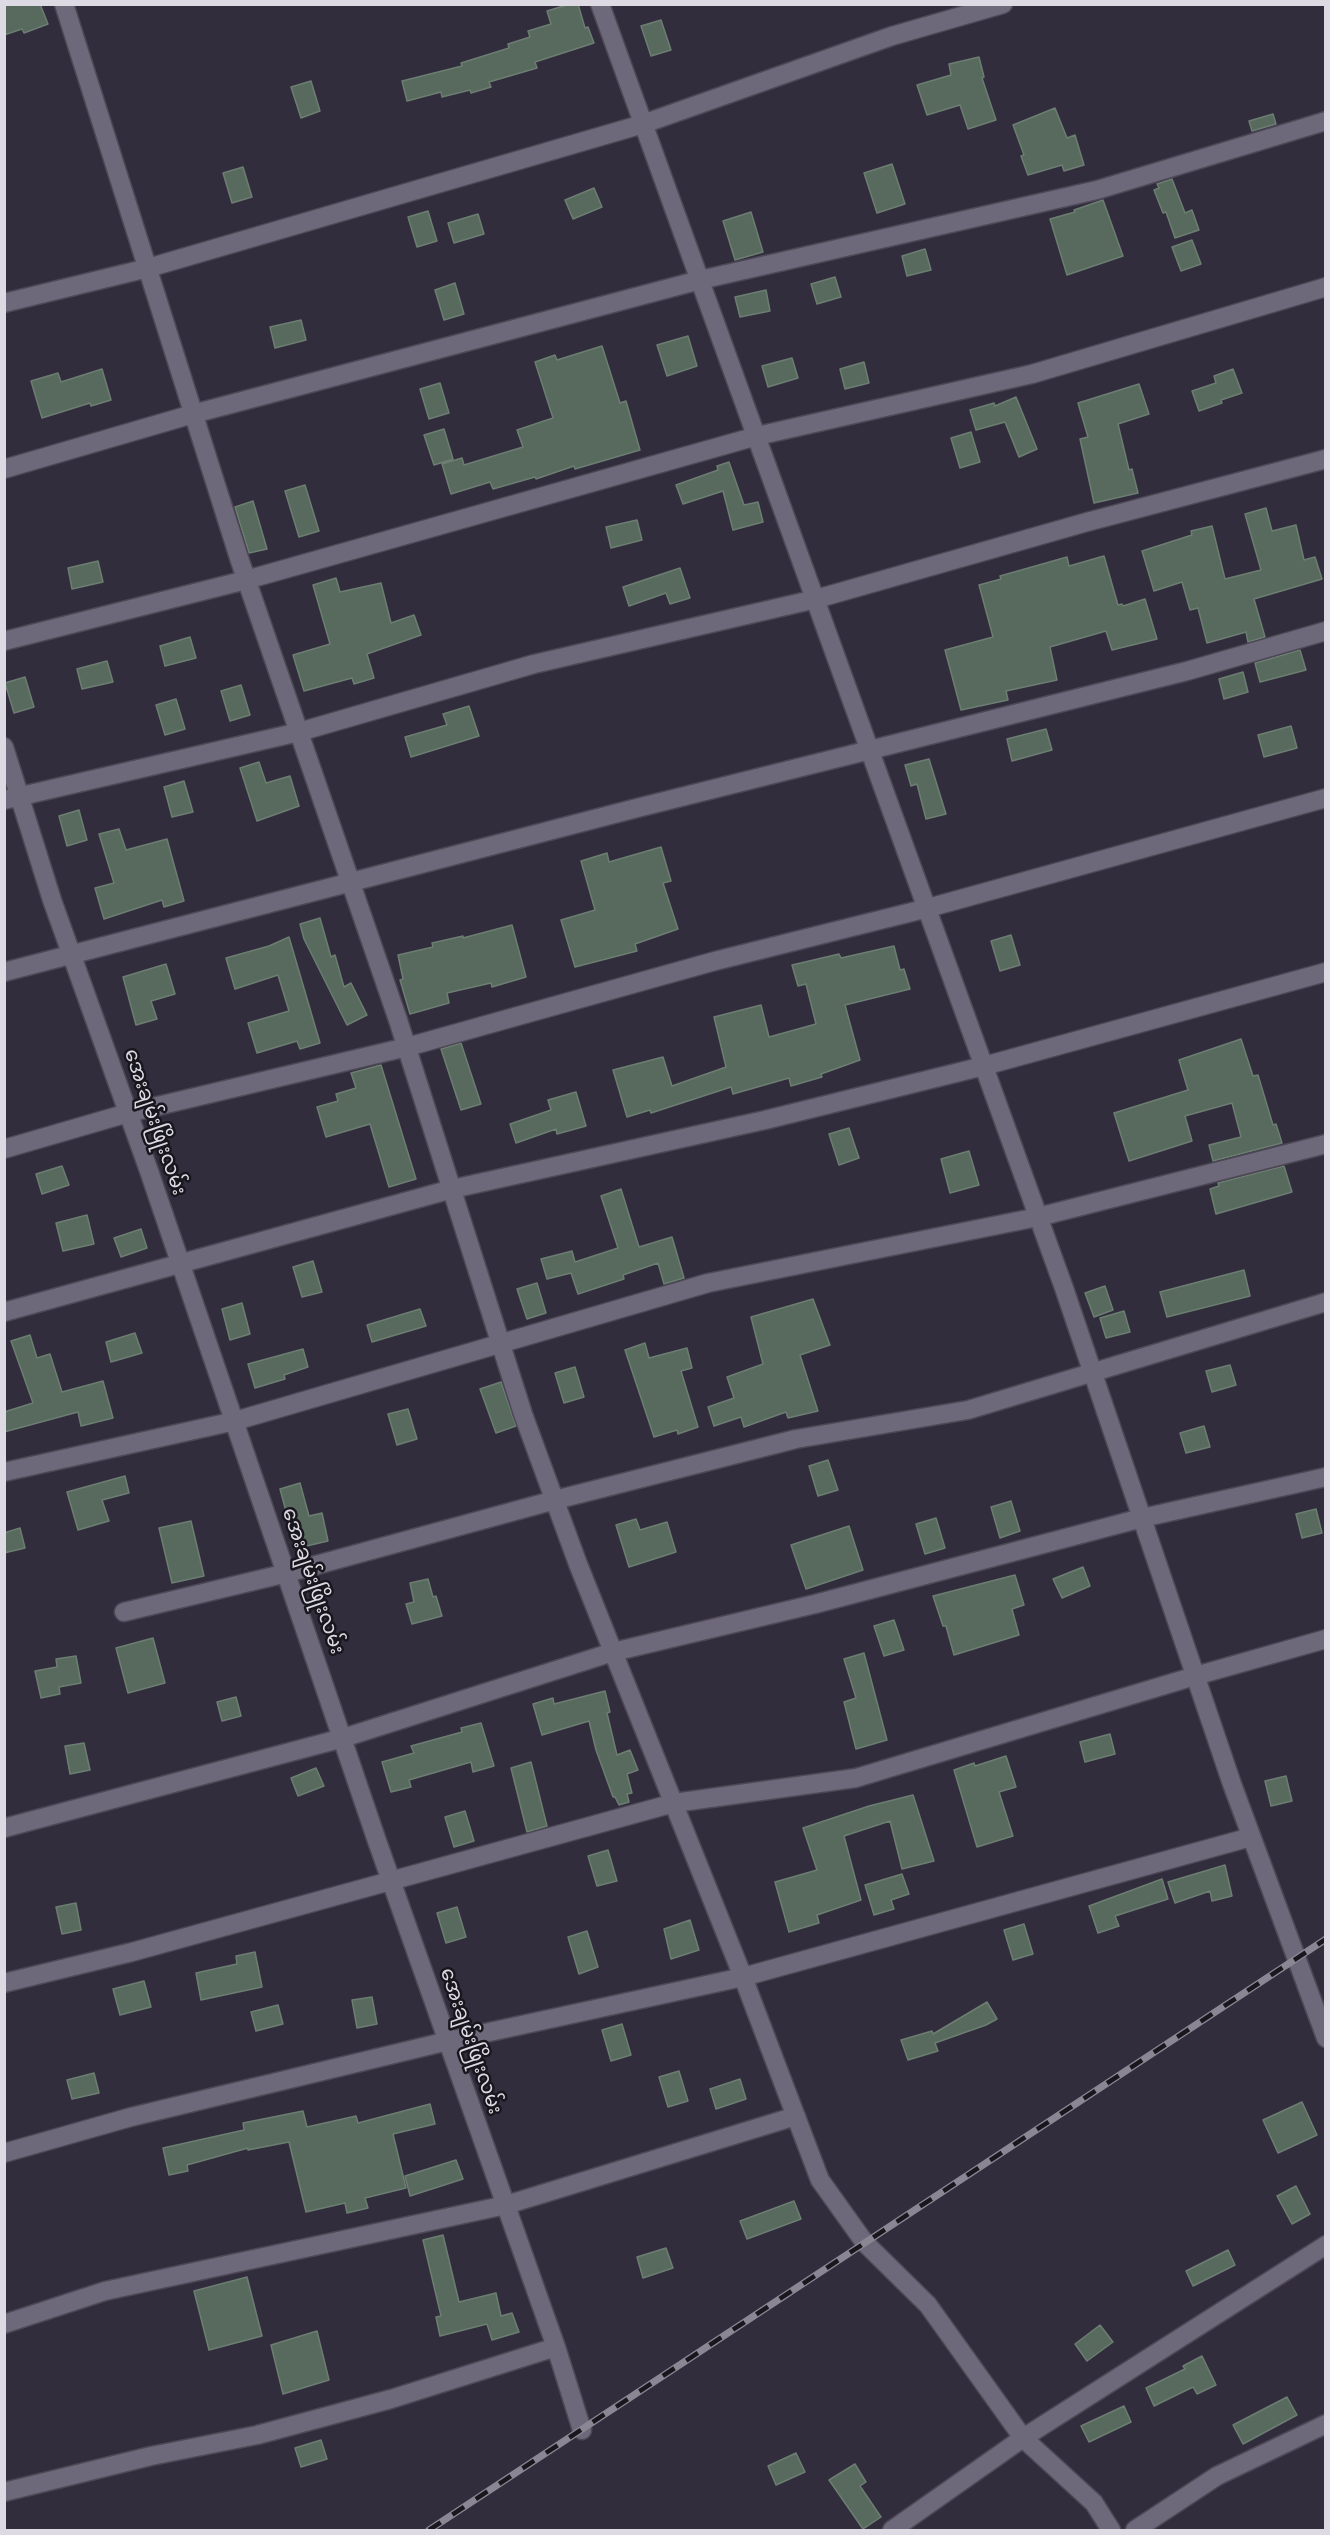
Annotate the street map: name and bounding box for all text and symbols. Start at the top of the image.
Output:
street label: အေးချမ်းဖြိုးလမ်း [119,1046,191,1198]
street label: အေးချမ်းဖြိုးလမ်း [277,1505,349,1657]
street label: အေးချမ်းဖြိုးလမ်း [435,1965,507,2117]

